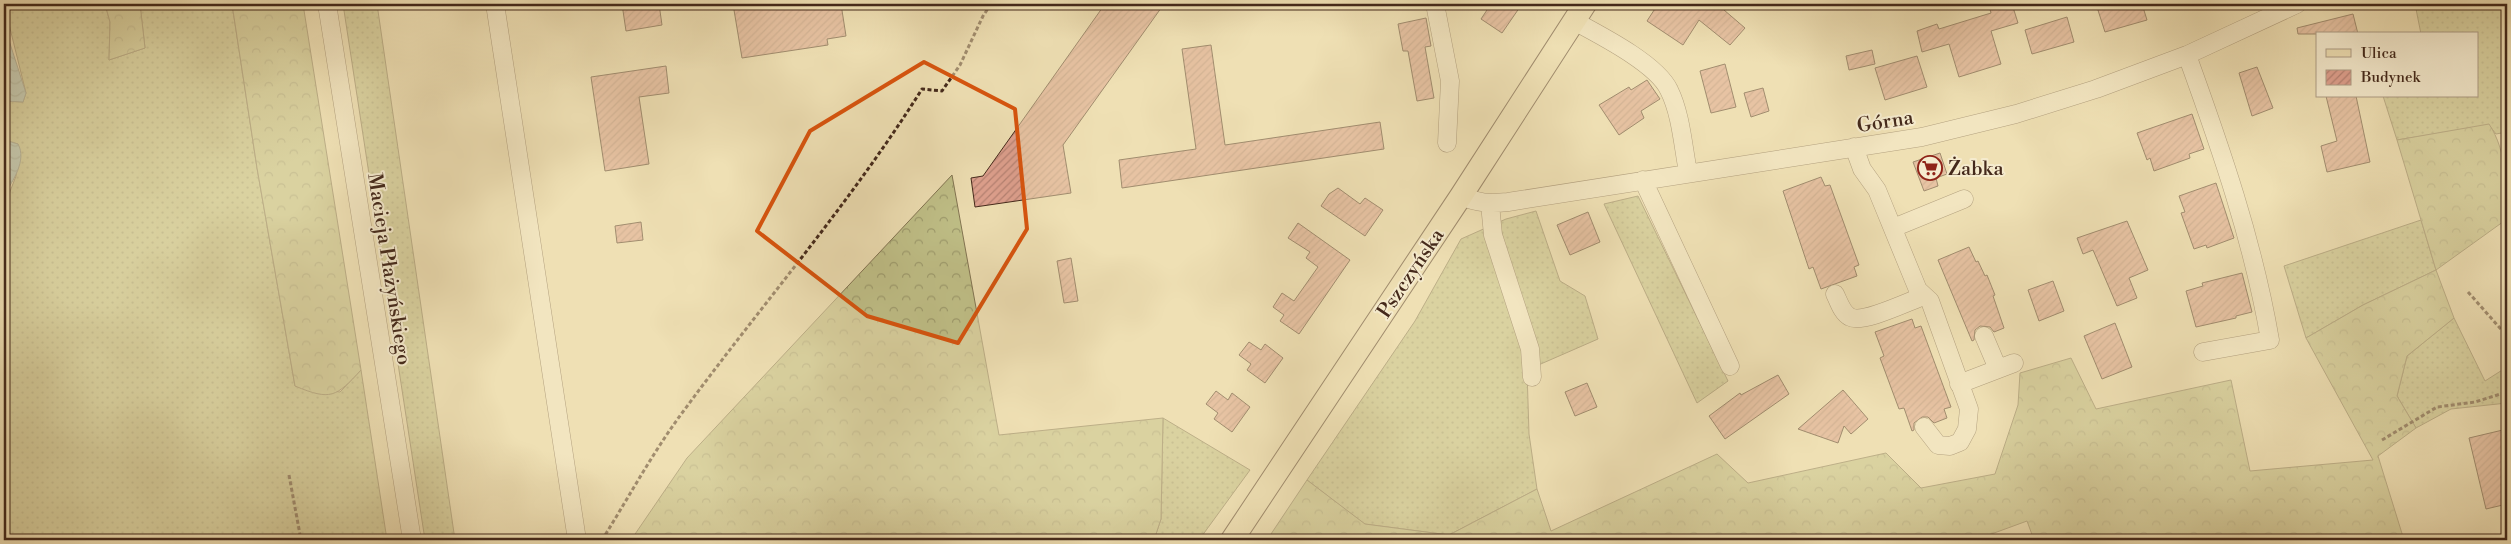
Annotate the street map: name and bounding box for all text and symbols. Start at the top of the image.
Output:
legend [2316,32,2478,98]
text: Ulica [2361,44,2397,63]
text: Budynek [2360,68,2422,87]
street label: Górna [1855,106,1916,139]
supermarket icon: Żabka [1917,155,1943,181]
place label: Żabka [1948,156,2005,182]
street label: Macieja Płażyńskiego [361,172,416,367]
street label: Pszczyńska [1372,224,1451,323]

